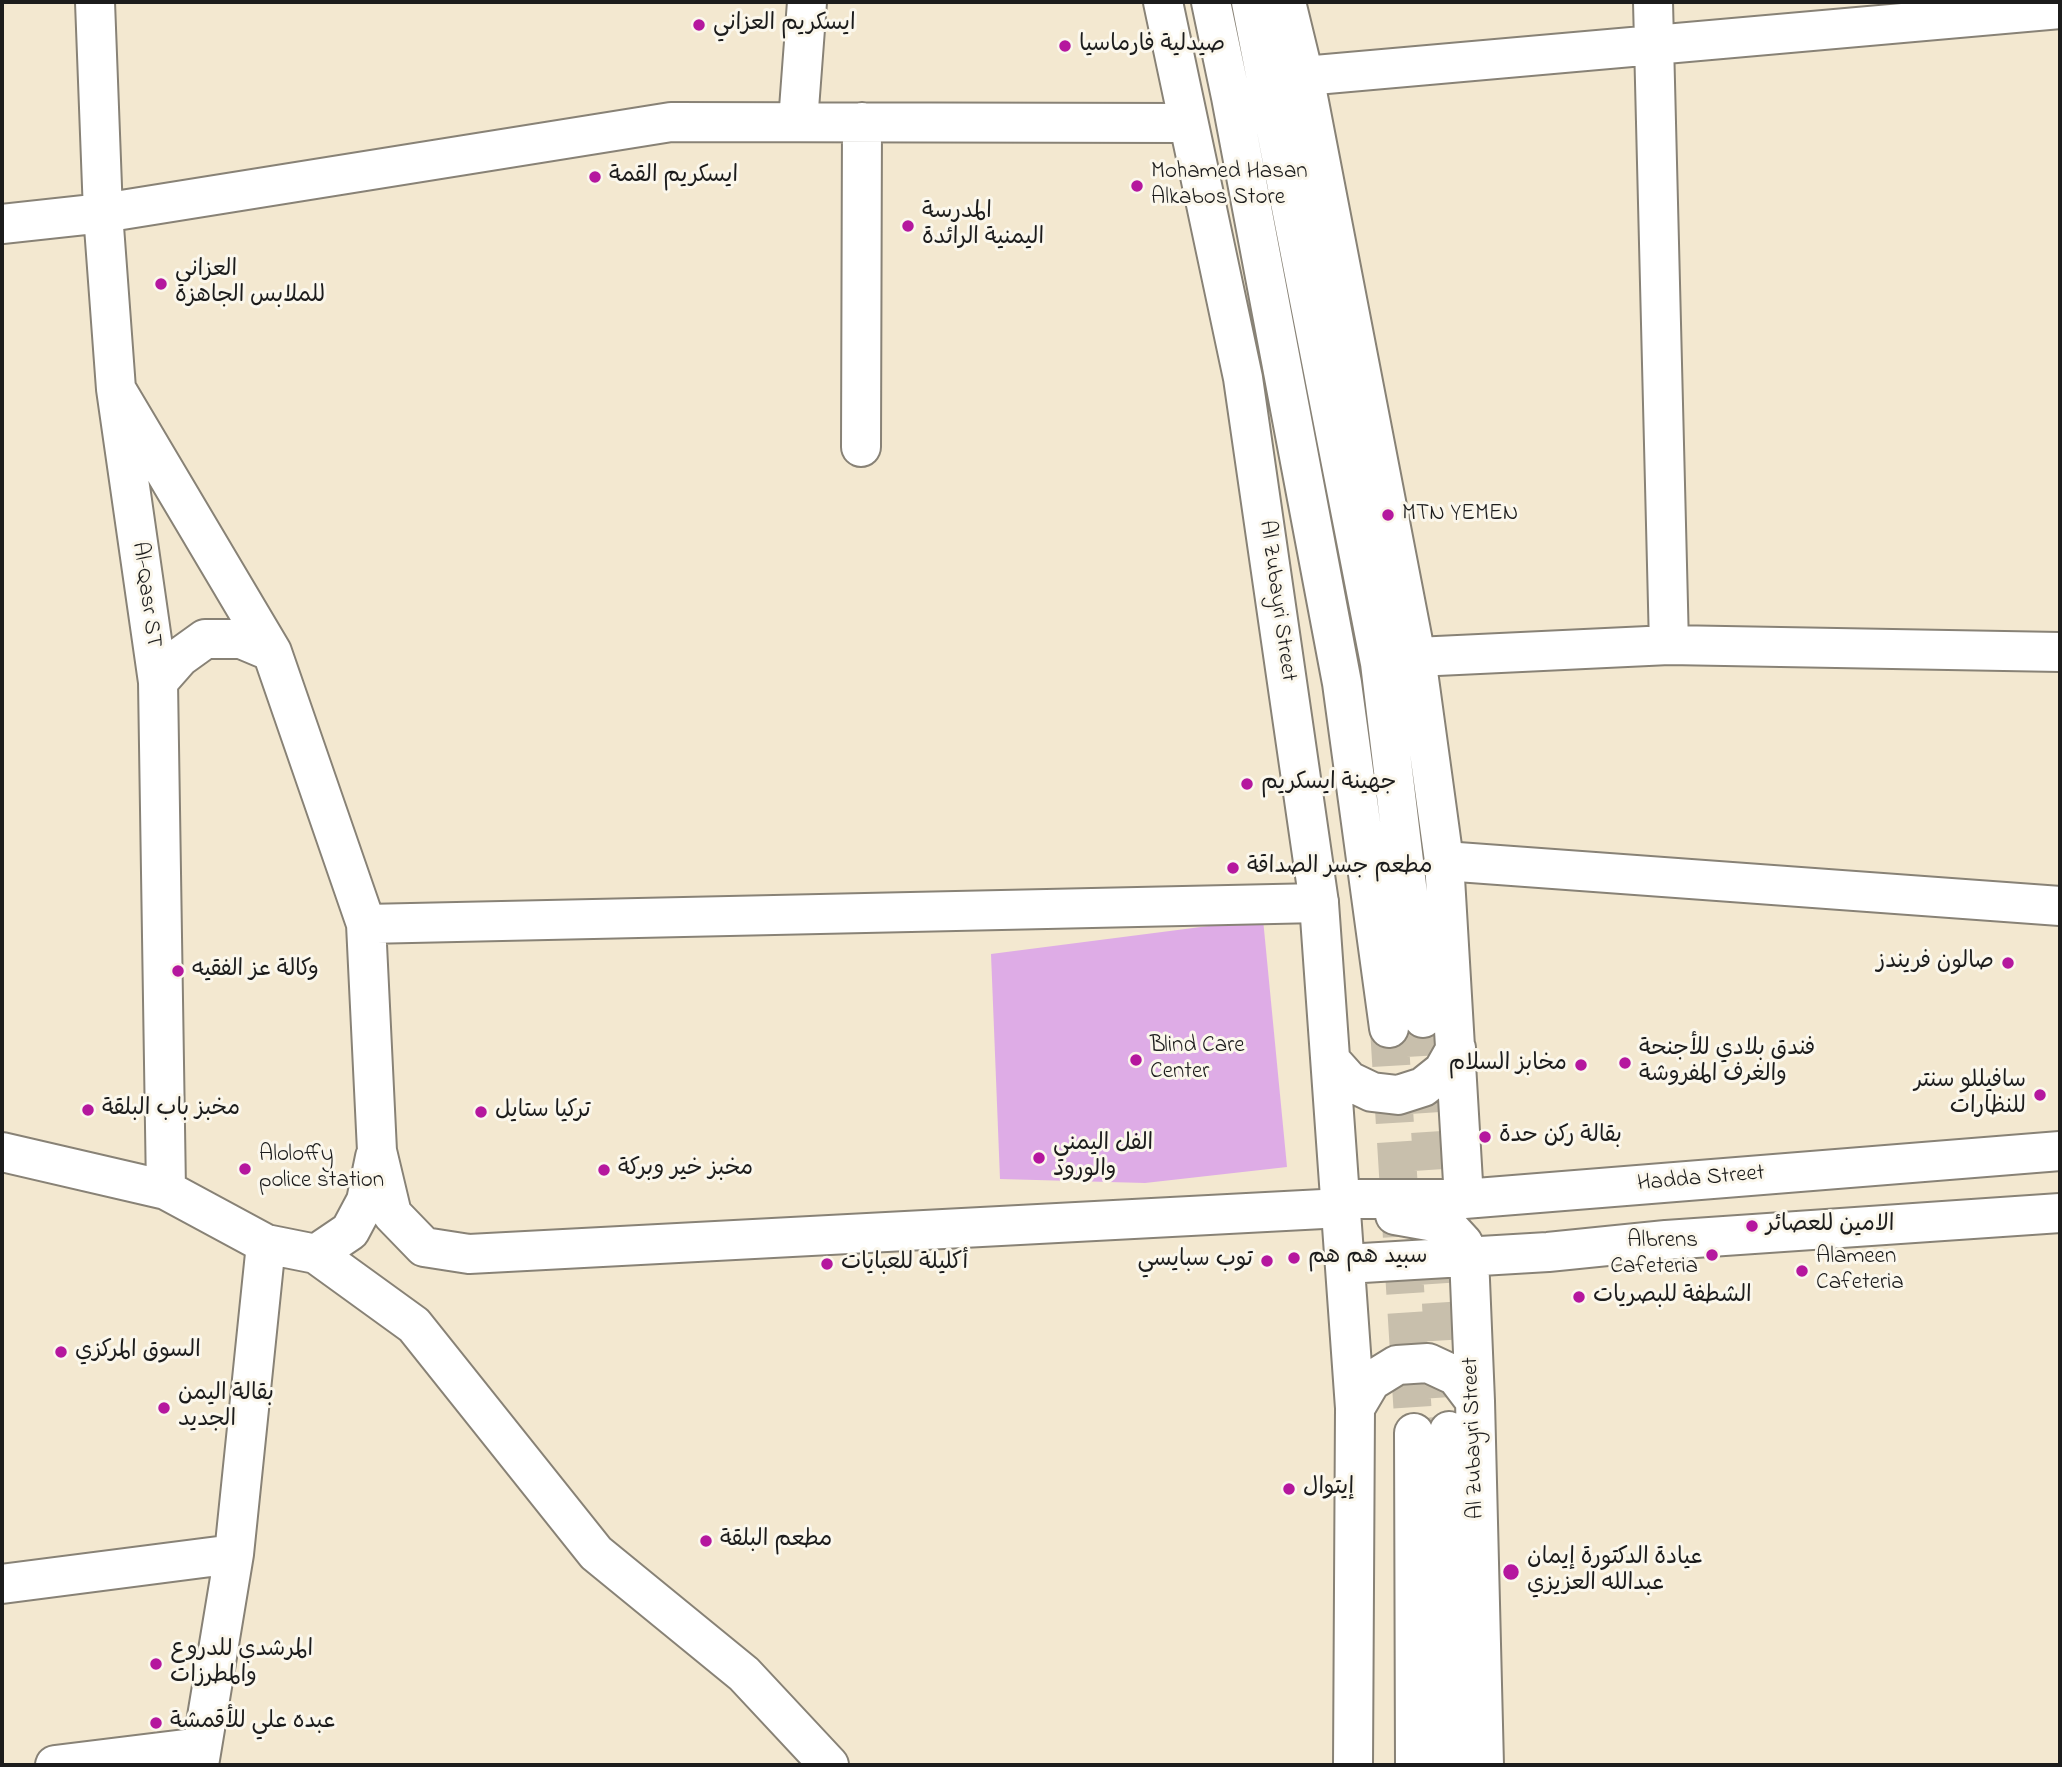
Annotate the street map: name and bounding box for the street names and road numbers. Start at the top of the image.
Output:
street label: Al Zubayri Street [1251,519,1301,683]
street label: Al-Qasr ST [124,540,166,650]
street label: Hadda Street [1636,1161,1766,1199]
street label: Al Zubayri Street [1458,1356,1492,1520]

